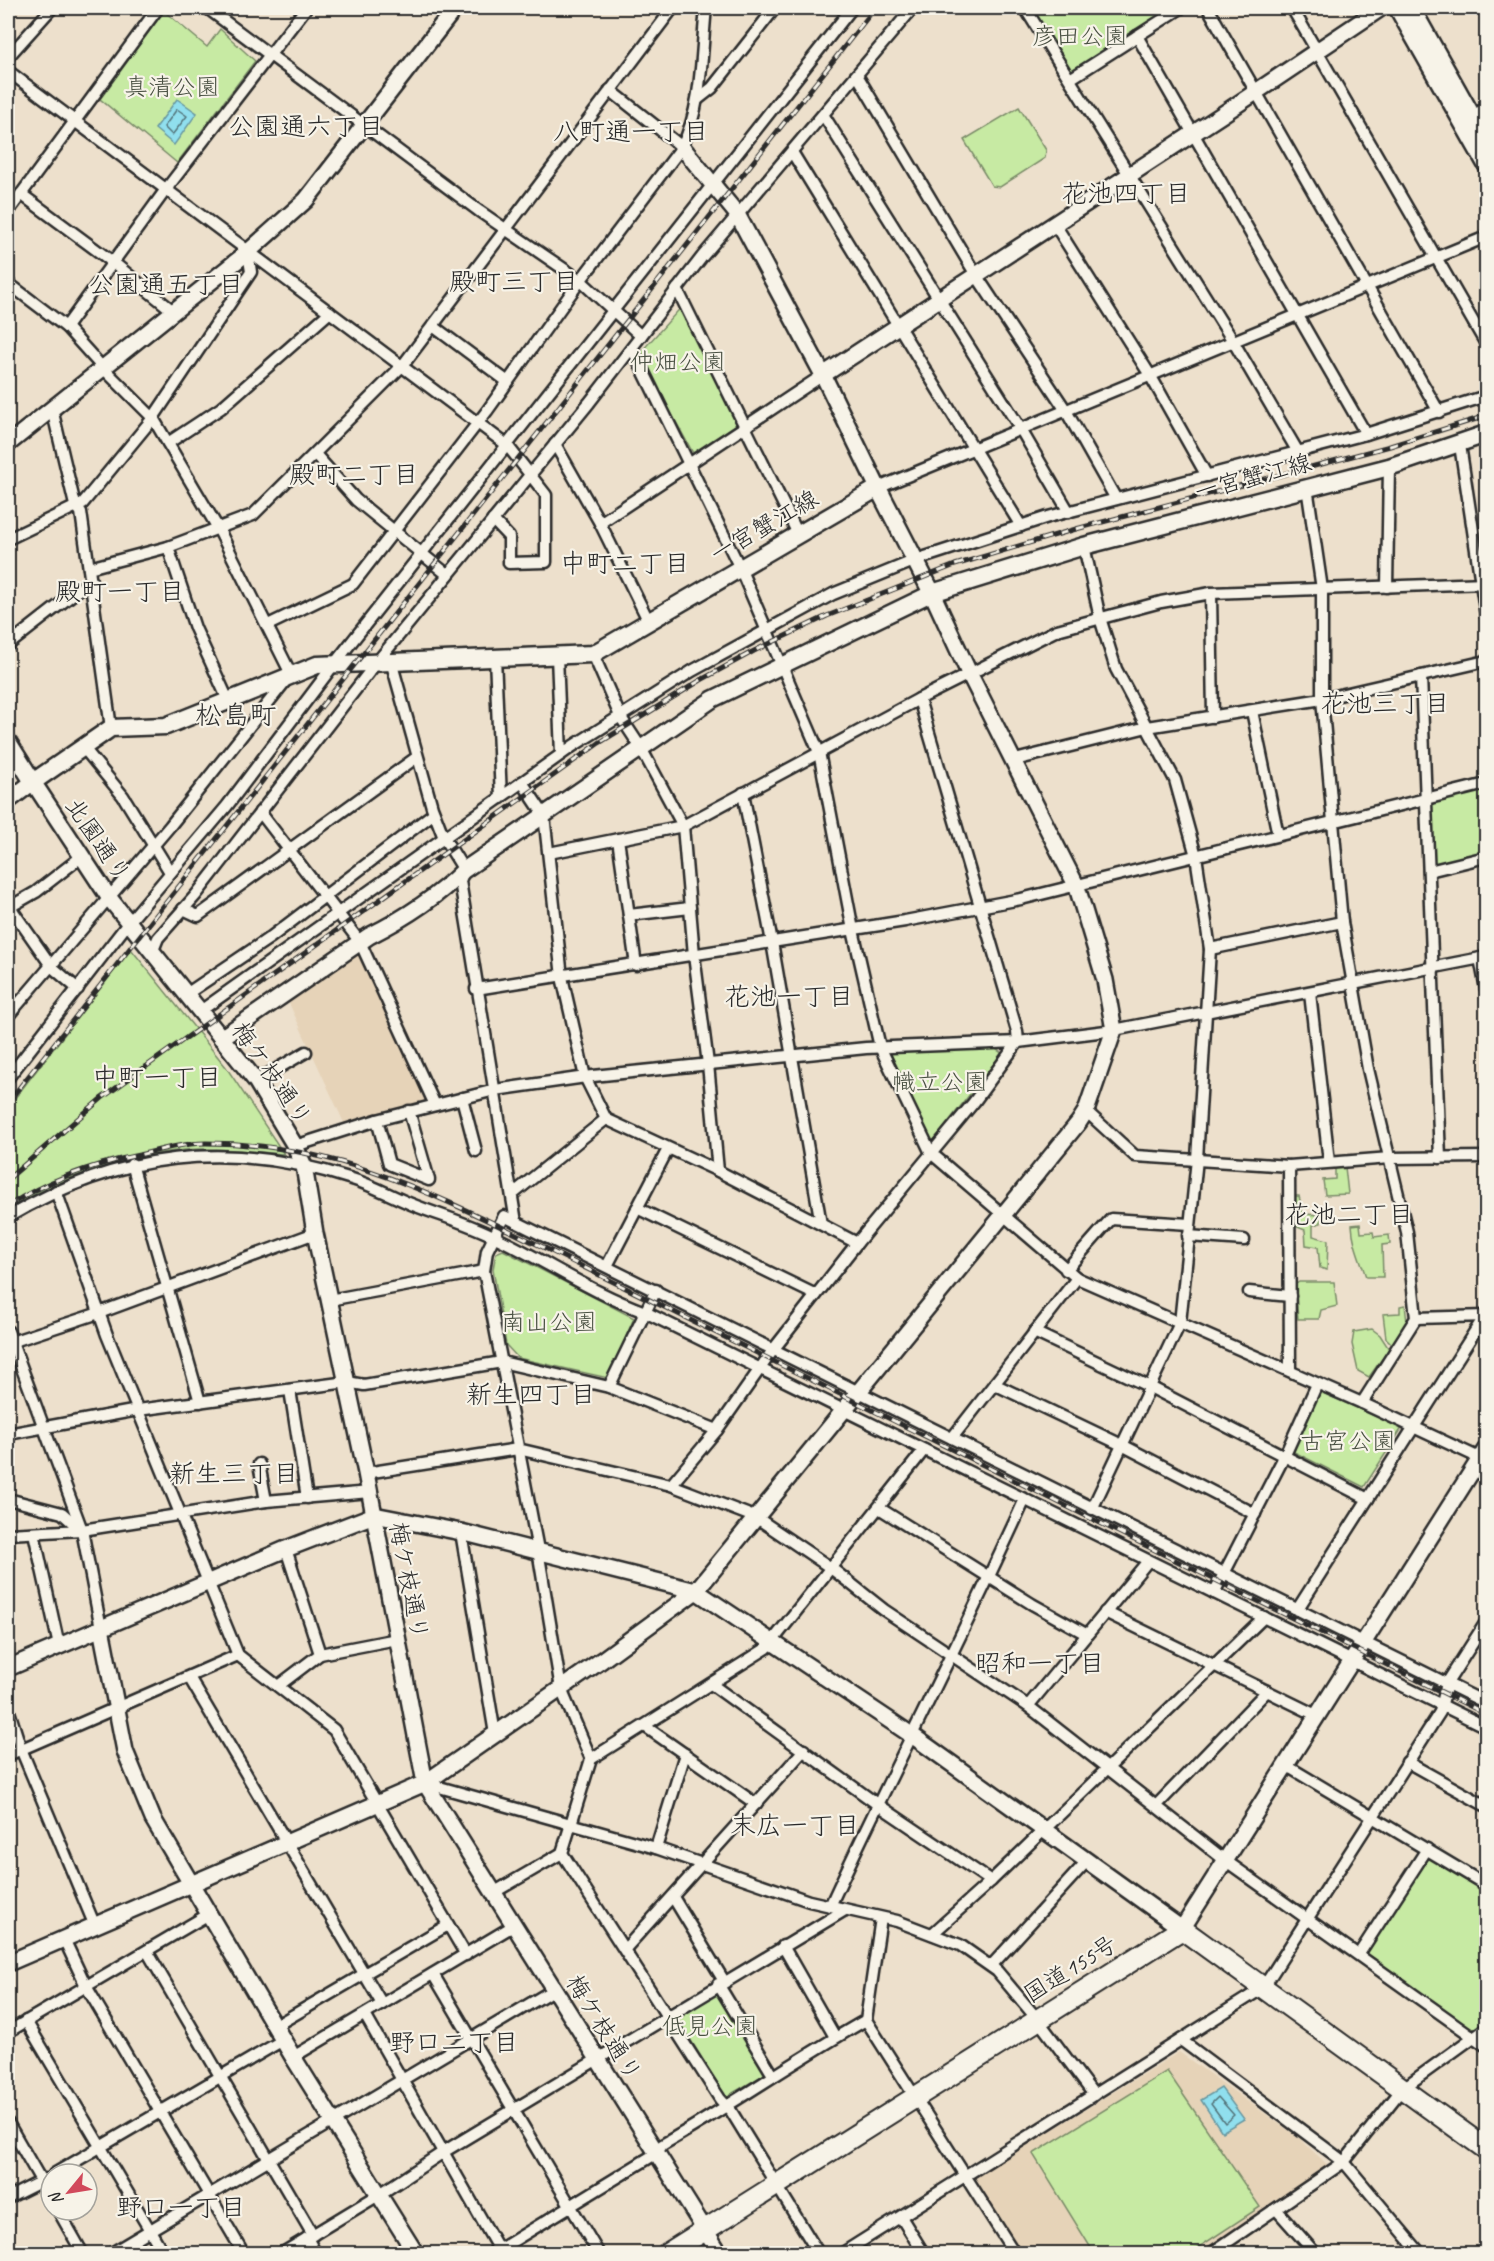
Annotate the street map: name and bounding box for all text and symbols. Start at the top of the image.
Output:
park label: 彦田公園 [1032,21,1128,51]
park label: 真清公園 [124,72,220,102]
district label: 公園通六丁目 [228,110,384,143]
district label: 八町通一丁目 [553,115,709,148]
district label: 花池四丁目 [1061,177,1191,210]
district label: 殿町三丁目 [449,265,579,298]
district label: 公園通五丁目 [88,268,244,301]
park label: 仲畑公園 [630,347,726,377]
street label: 一宮蟹江線 [1191,447,1315,507]
district label: 殿町二丁目 [289,458,419,491]
street label: 一宮蟹江線 [705,483,823,569]
district label: 中町二丁目 [560,547,690,580]
district label: 殿町一丁目 [55,575,185,608]
district label: 花池三丁目 [1320,687,1450,720]
district label: 松島町 [196,698,277,732]
street label: 北園通り [59,792,137,888]
district label: 花池一丁目 [724,980,854,1013]
street label: 梅ケ枝通り [225,1016,319,1132]
district label: 中町一丁目 [92,1061,222,1094]
park label: 幟立公園 [892,1067,988,1097]
district label: 花池二丁目 [1284,1198,1414,1231]
park label: 南山公園 [501,1307,597,1337]
district label: 新生四丁目 [466,1378,596,1411]
park label: 古宮公園 [1300,1426,1396,1456]
district label: 新生三丁目 [169,1457,299,1490]
street label: 梅ケ枝通り [383,1519,435,1643]
district label: 昭和一丁目 [975,1647,1105,1680]
district label: 末広一丁目 [730,1809,860,1842]
street label: 国道155号 [1018,1929,1122,2009]
street label: 梅ケ枝通り [559,1969,649,2087]
park label: 低見公園 [662,2011,758,2041]
district label: 野口二丁目 [389,2026,519,2059]
north arrow [39,2162,99,2222]
text: N [44,2187,68,2208]
district label: 野口一丁目 [116,2191,246,2224]

